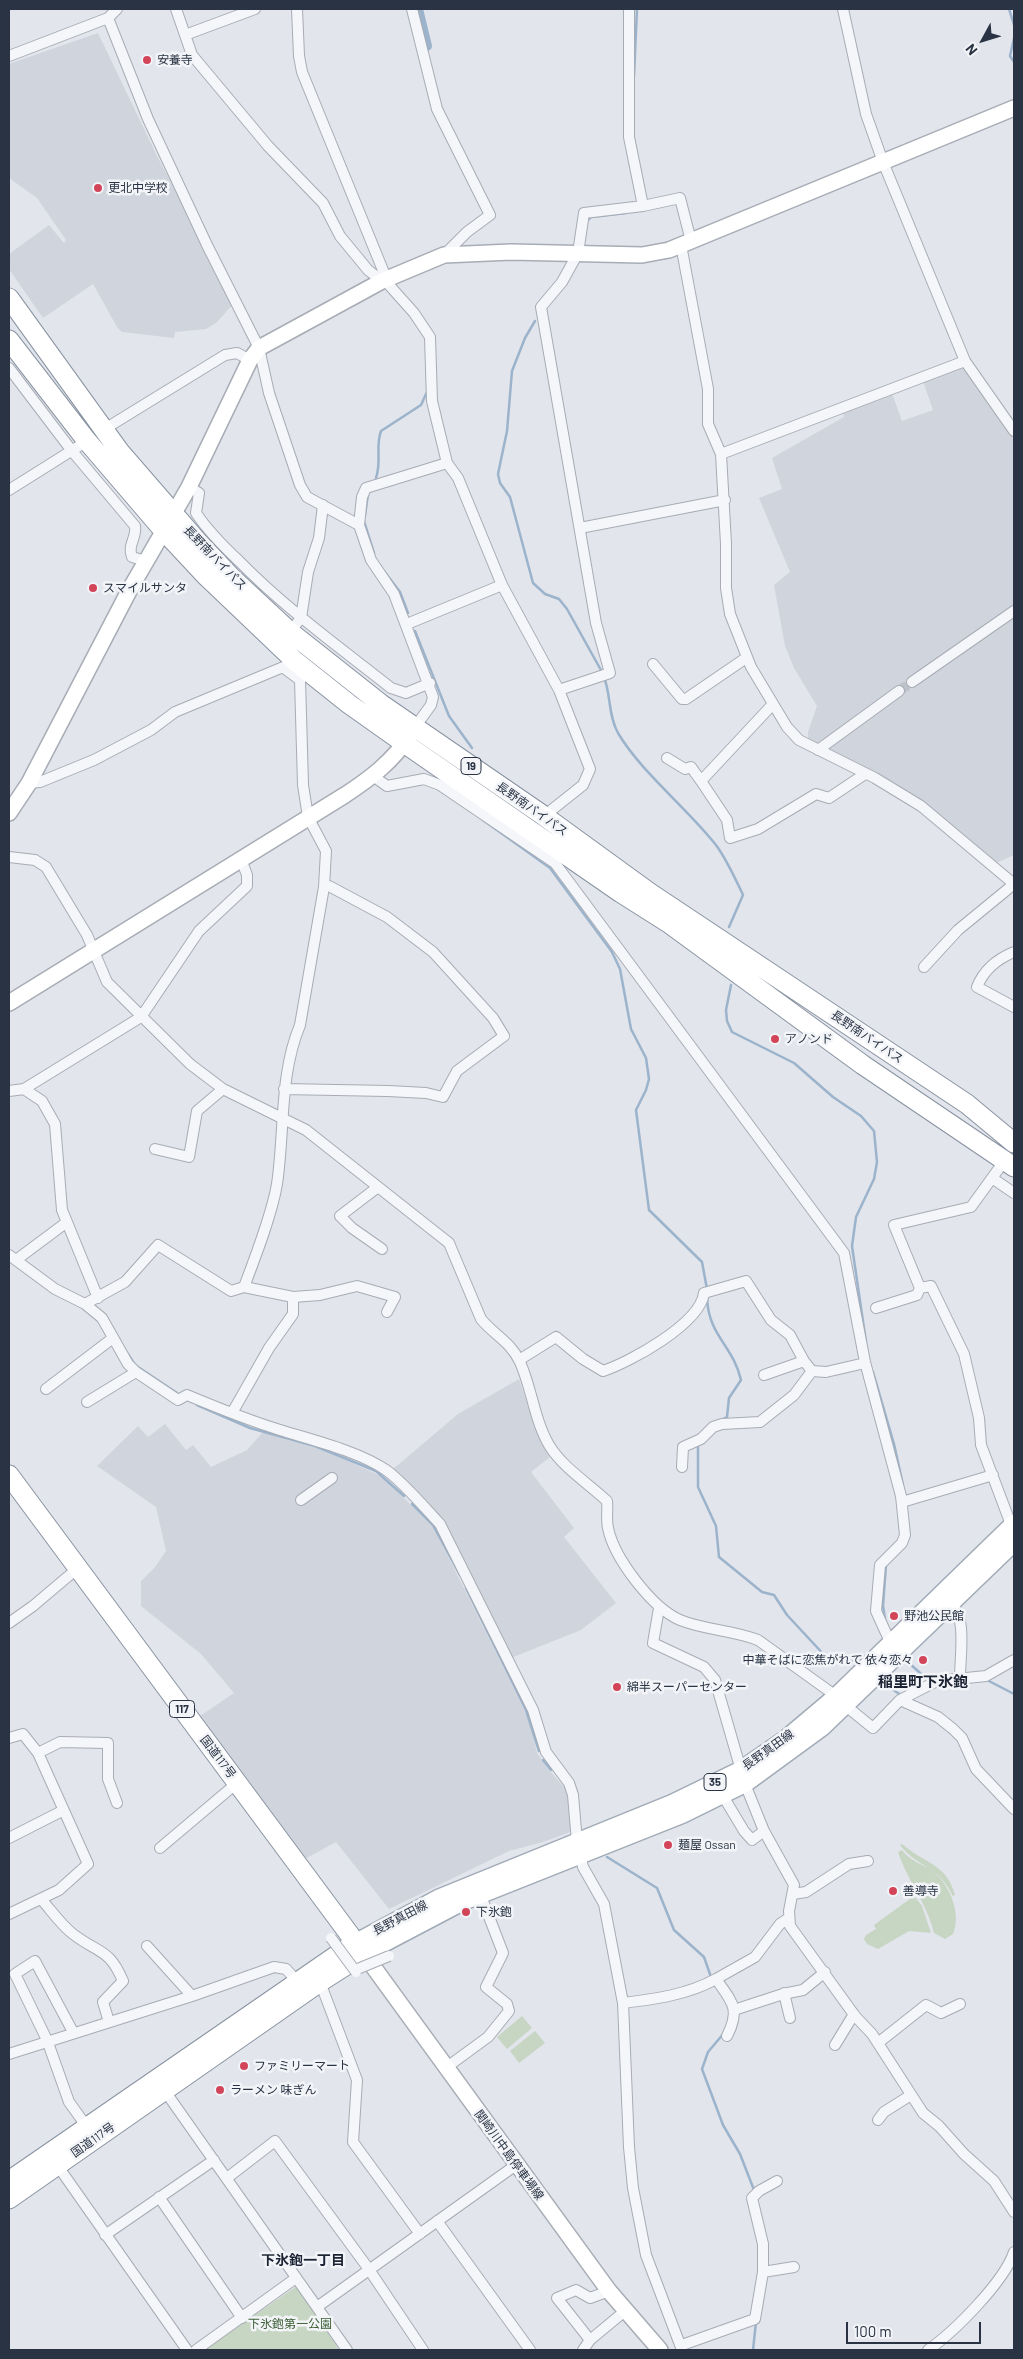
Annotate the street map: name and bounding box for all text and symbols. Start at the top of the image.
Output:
north arrow [958,15,1008,65]
text: N [961,41,980,59]
place label: 安養寺 [157,53,193,67]
marker: 安養寺 [141,54,153,66]
place label: 更北中学校 [108,181,168,195]
marker: 更北中学校 [92,182,104,194]
street label: 長野南バイパス [181,523,249,593]
place label: スマイルサンタ [103,581,187,595]
marker: スマイルサンタ [87,582,99,594]
road number: 19 [461,758,481,774]
street label: 長野南バイパス [493,779,571,839]
street label: 長野南バイパス [828,1008,906,1066]
place label: アノンド [785,1032,833,1046]
marker: アノンド [769,1033,781,1045]
place label: 野池公民館 [904,1609,964,1623]
marker: 野池公民館 [888,1610,900,1622]
place label: 中華そばに恋焦がれて 依々恋々 [743,1653,913,1667]
marker: 中華そばに恋焦がれて 依々恋々 [917,1654,929,1666]
district label: 稲里町下氷鉋 [878,1673,968,1691]
place label: 綿半スーパーセンター [627,1680,747,1694]
marker: 綿半スーパーセンター [611,1681,623,1693]
road number: 117 [170,1700,194,1718]
street label: 長野真田線 [739,1727,797,1773]
street label: 国道117号 [197,1733,239,1781]
road number: 35 [704,1774,726,1790]
place label: 麺屋 Ossan [678,1838,736,1852]
marker: 麺屋 Ossan [662,1839,674,1851]
place label: 善導寺 [903,1884,939,1898]
marker: 善導寺 [887,1885,899,1897]
street label: 長野真田線 [370,1898,430,1938]
place label: 下氷鉋 [476,1905,512,1919]
marker: 下氷鉋 [460,1906,472,1918]
place label: ファミリーマート [254,2059,350,2073]
marker: ファミリーマート [238,2060,250,2072]
place label: ラーメン 味ぎん [230,2083,316,2097]
marker: ラーメン 味ぎん [214,2084,226,2096]
street label: 関崎川中島停車場線 [471,2107,547,2203]
street label: 国道117号 [68,2120,118,2160]
district label: 下氷鉋一丁目 [261,2252,345,2268]
scale bar [848,2312,983,2344]
park label: 下氷鉋第一公園 [248,2317,332,2331]
text: 100 m [854,2322,892,2340]

